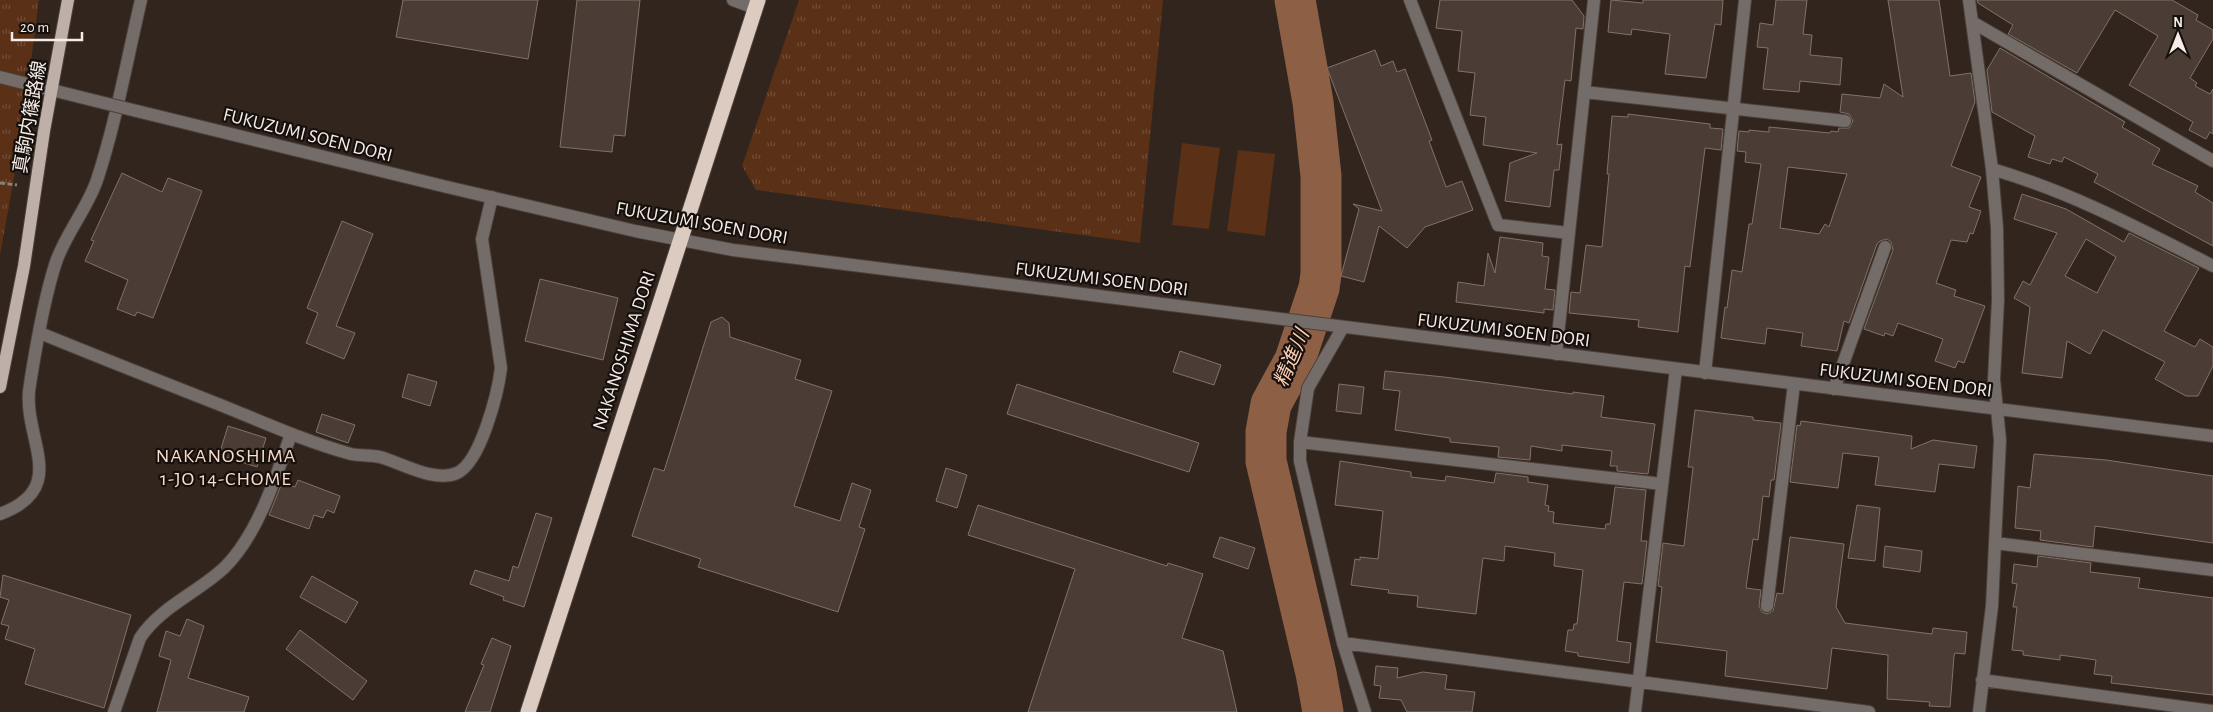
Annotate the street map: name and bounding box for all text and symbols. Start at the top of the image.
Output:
scale bar [12,10,82,42]
north arrow [2153,10,2203,60]
text: N [2173,16,2183,30]
text: 20 m [20,20,49,35]
street label: 真駒内篠路線 [9,59,50,175]
street label: FUKUZUMI SOEN DORI [221,105,394,166]
street label: FUKUZUMI SOEN DORI [614,199,789,248]
street label: FUKUZUMI SOEN DORI [1014,259,1189,300]
street label: NAKANOSHIMA DORI [590,269,659,432]
street label: FUKUZUMI SOEN DORI [1416,310,1591,351]
water label: 精進川 [1270,325,1314,390]
street label: FUKUZUMI SOEN DORI [1818,360,1993,401]
district label: NAKANOSHIMA 1-JO 14-CHOME [156,446,296,489]

